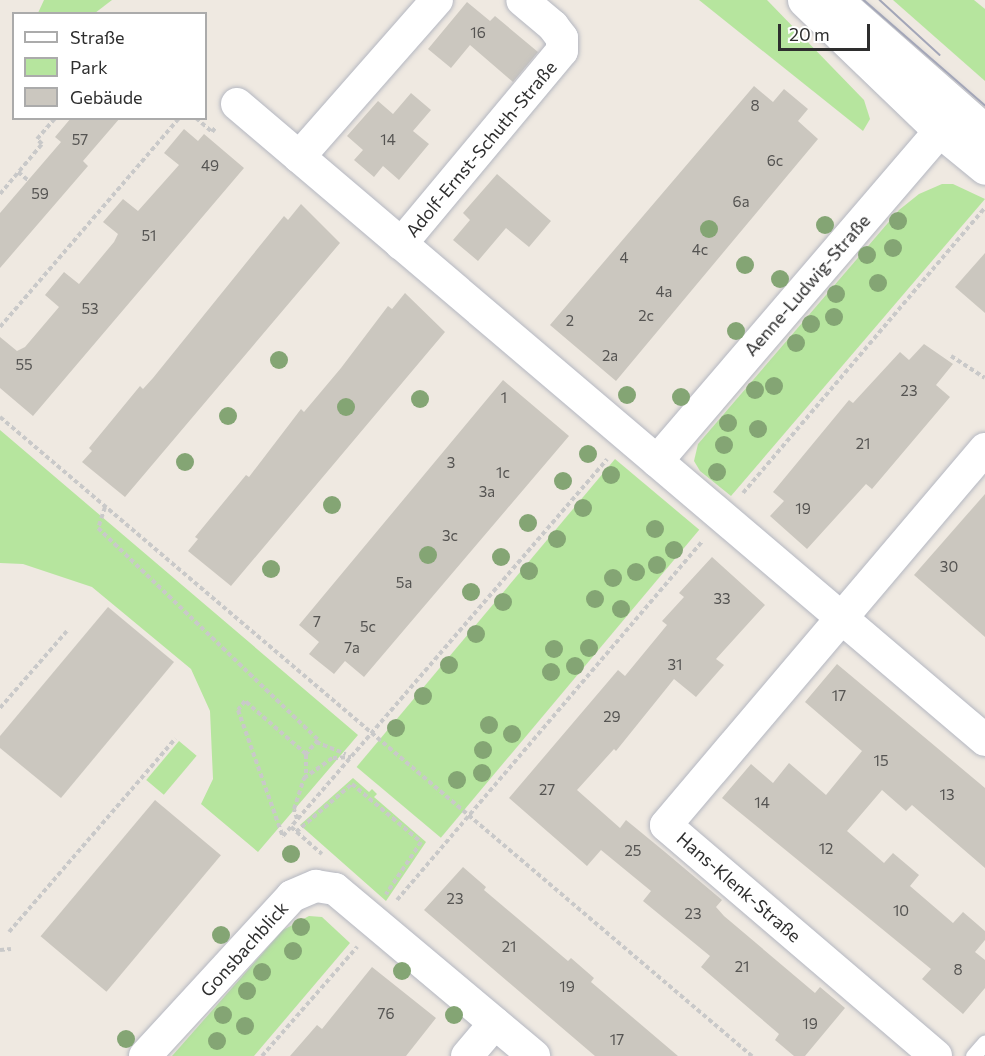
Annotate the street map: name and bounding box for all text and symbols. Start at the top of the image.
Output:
legend [12,12,207,120]
scale bar [781,12,872,50]
text: 20 m [789,23,830,45]
house number: 16 [470,24,486,42]
text: Straße [70,26,125,48]
text: Park [70,56,108,78]
street label: Adolf-Ernst-Schuth-Straße [401,57,561,241]
text: Gebäude [70,86,143,108]
house number: 8 [750,97,760,115]
house number: 57 [72,131,88,149]
house number: 14 [380,131,396,149]
house number: 6c [767,152,783,170]
house number: 49 [201,157,219,175]
house number: 59 [31,185,49,203]
house number: 6a [733,193,749,211]
street label: Aenne-Ludwig-Straße [740,210,874,360]
house number: 51 [141,227,157,245]
house number: 4c [692,241,708,259]
house number: 4 [620,249,628,267]
house number: 4a [656,283,672,301]
house number: 53 [81,300,99,318]
house number: 2c [638,307,654,325]
house number: 2 [566,312,574,330]
house number: 2a [602,347,618,365]
house number: 55 [15,356,33,374]
house number: 23 [901,382,917,400]
house number: 1 [501,389,507,407]
house number: 21 [856,435,870,453]
house number: 3 [447,454,455,472]
house number: 1c [496,464,510,482]
house number: 3a [479,483,495,501]
house number: 19 [795,500,811,518]
house number: 3c [442,527,458,545]
house number: 30 [940,558,958,576]
house number: 5a [396,574,412,592]
house number: 33 [713,590,731,608]
house number: 7 [313,613,321,631]
house number: 5c [360,618,376,636]
house number: 7a [344,639,360,657]
house number: 31 [668,656,682,674]
house number: 17 [832,687,846,705]
house number: 29 [603,708,621,726]
house number: 15 [873,752,889,770]
house number: 27 [539,781,555,799]
house number: 13 [940,786,954,804]
house number: 14 [754,794,770,812]
street label: Hans-Klenk-Straße [673,827,805,947]
house number: 12 [819,840,833,858]
house number: 25 [625,842,641,860]
house number: 23 [447,890,463,908]
street label: Gonsbachblick [196,897,292,1001]
house number: 10 [893,902,909,920]
house number: 23 [685,905,701,923]
house number: 21 [502,938,516,956]
house number: 21 [735,958,749,976]
house number: 8 [953,961,963,979]
house number: 19 [559,978,575,996]
house number: 76 [378,1005,394,1023]
house number: 19 [802,1015,818,1033]
house number: 17 [610,1031,624,1049]

